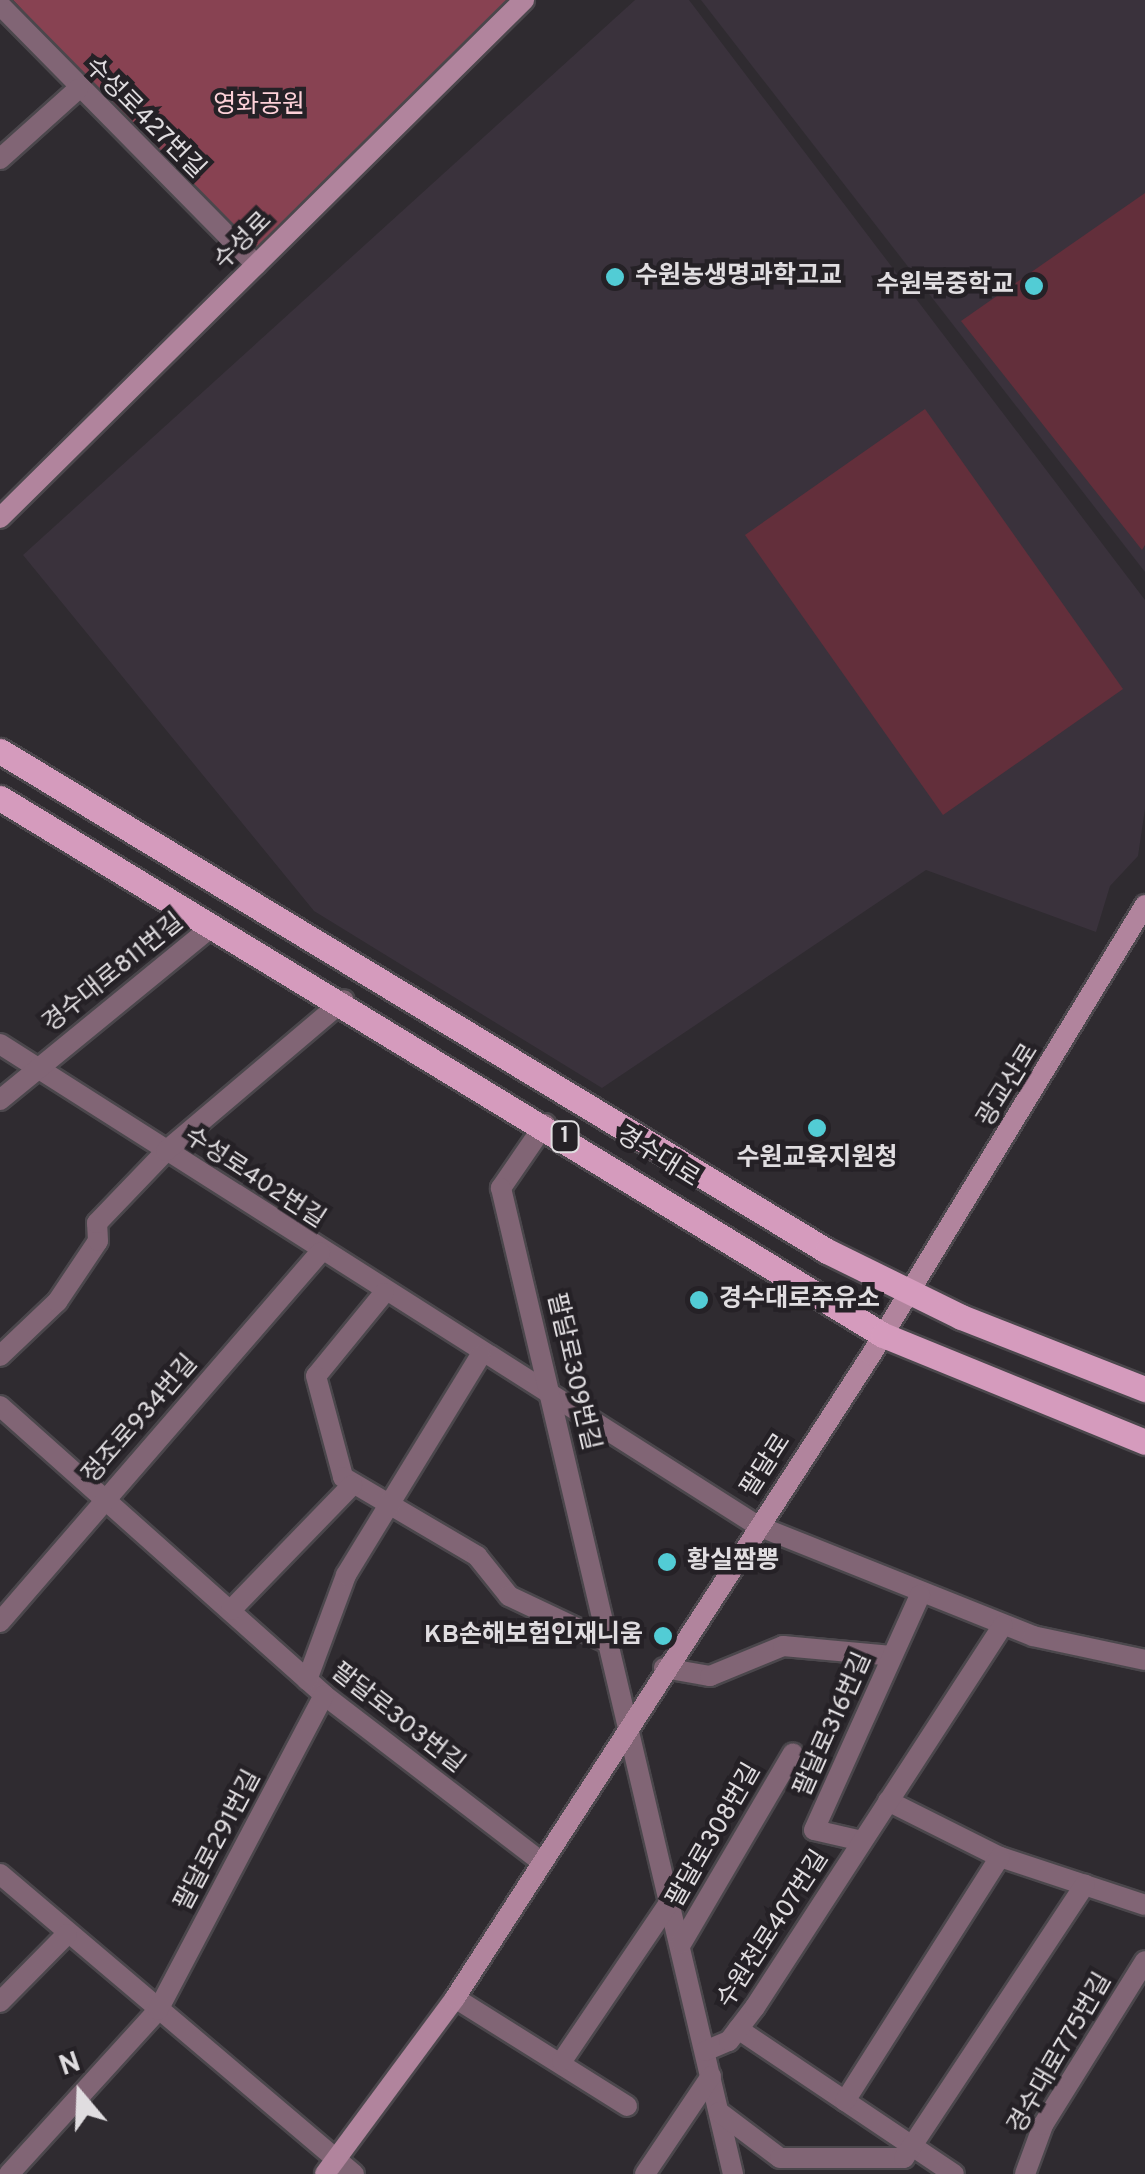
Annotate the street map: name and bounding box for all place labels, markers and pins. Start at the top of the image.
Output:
place label: 수원농생명과학고교 [635,262,842,292]
marker: 수원농생명과학고교 [604,266,626,288]
place label: 수원북중학교 [876,271,1014,301]
marker: 수원북중학교 [1023,275,1045,297]
marker: 수원교육지원청 [806,1117,828,1139]
place label: 수원교육지원청 [737,1144,897,1174]
place label: 경수대로주유소 [719,1285,880,1315]
marker: 경수대로주유소 [688,1289,710,1311]
place label: 황실짬뽕 [687,1547,779,1577]
marker: 황실짬뽕 [656,1551,678,1573]
place label: KB손해보험인재니움 [424,1621,643,1651]
marker: KB손해보험인재니움 [652,1625,674,1647]

